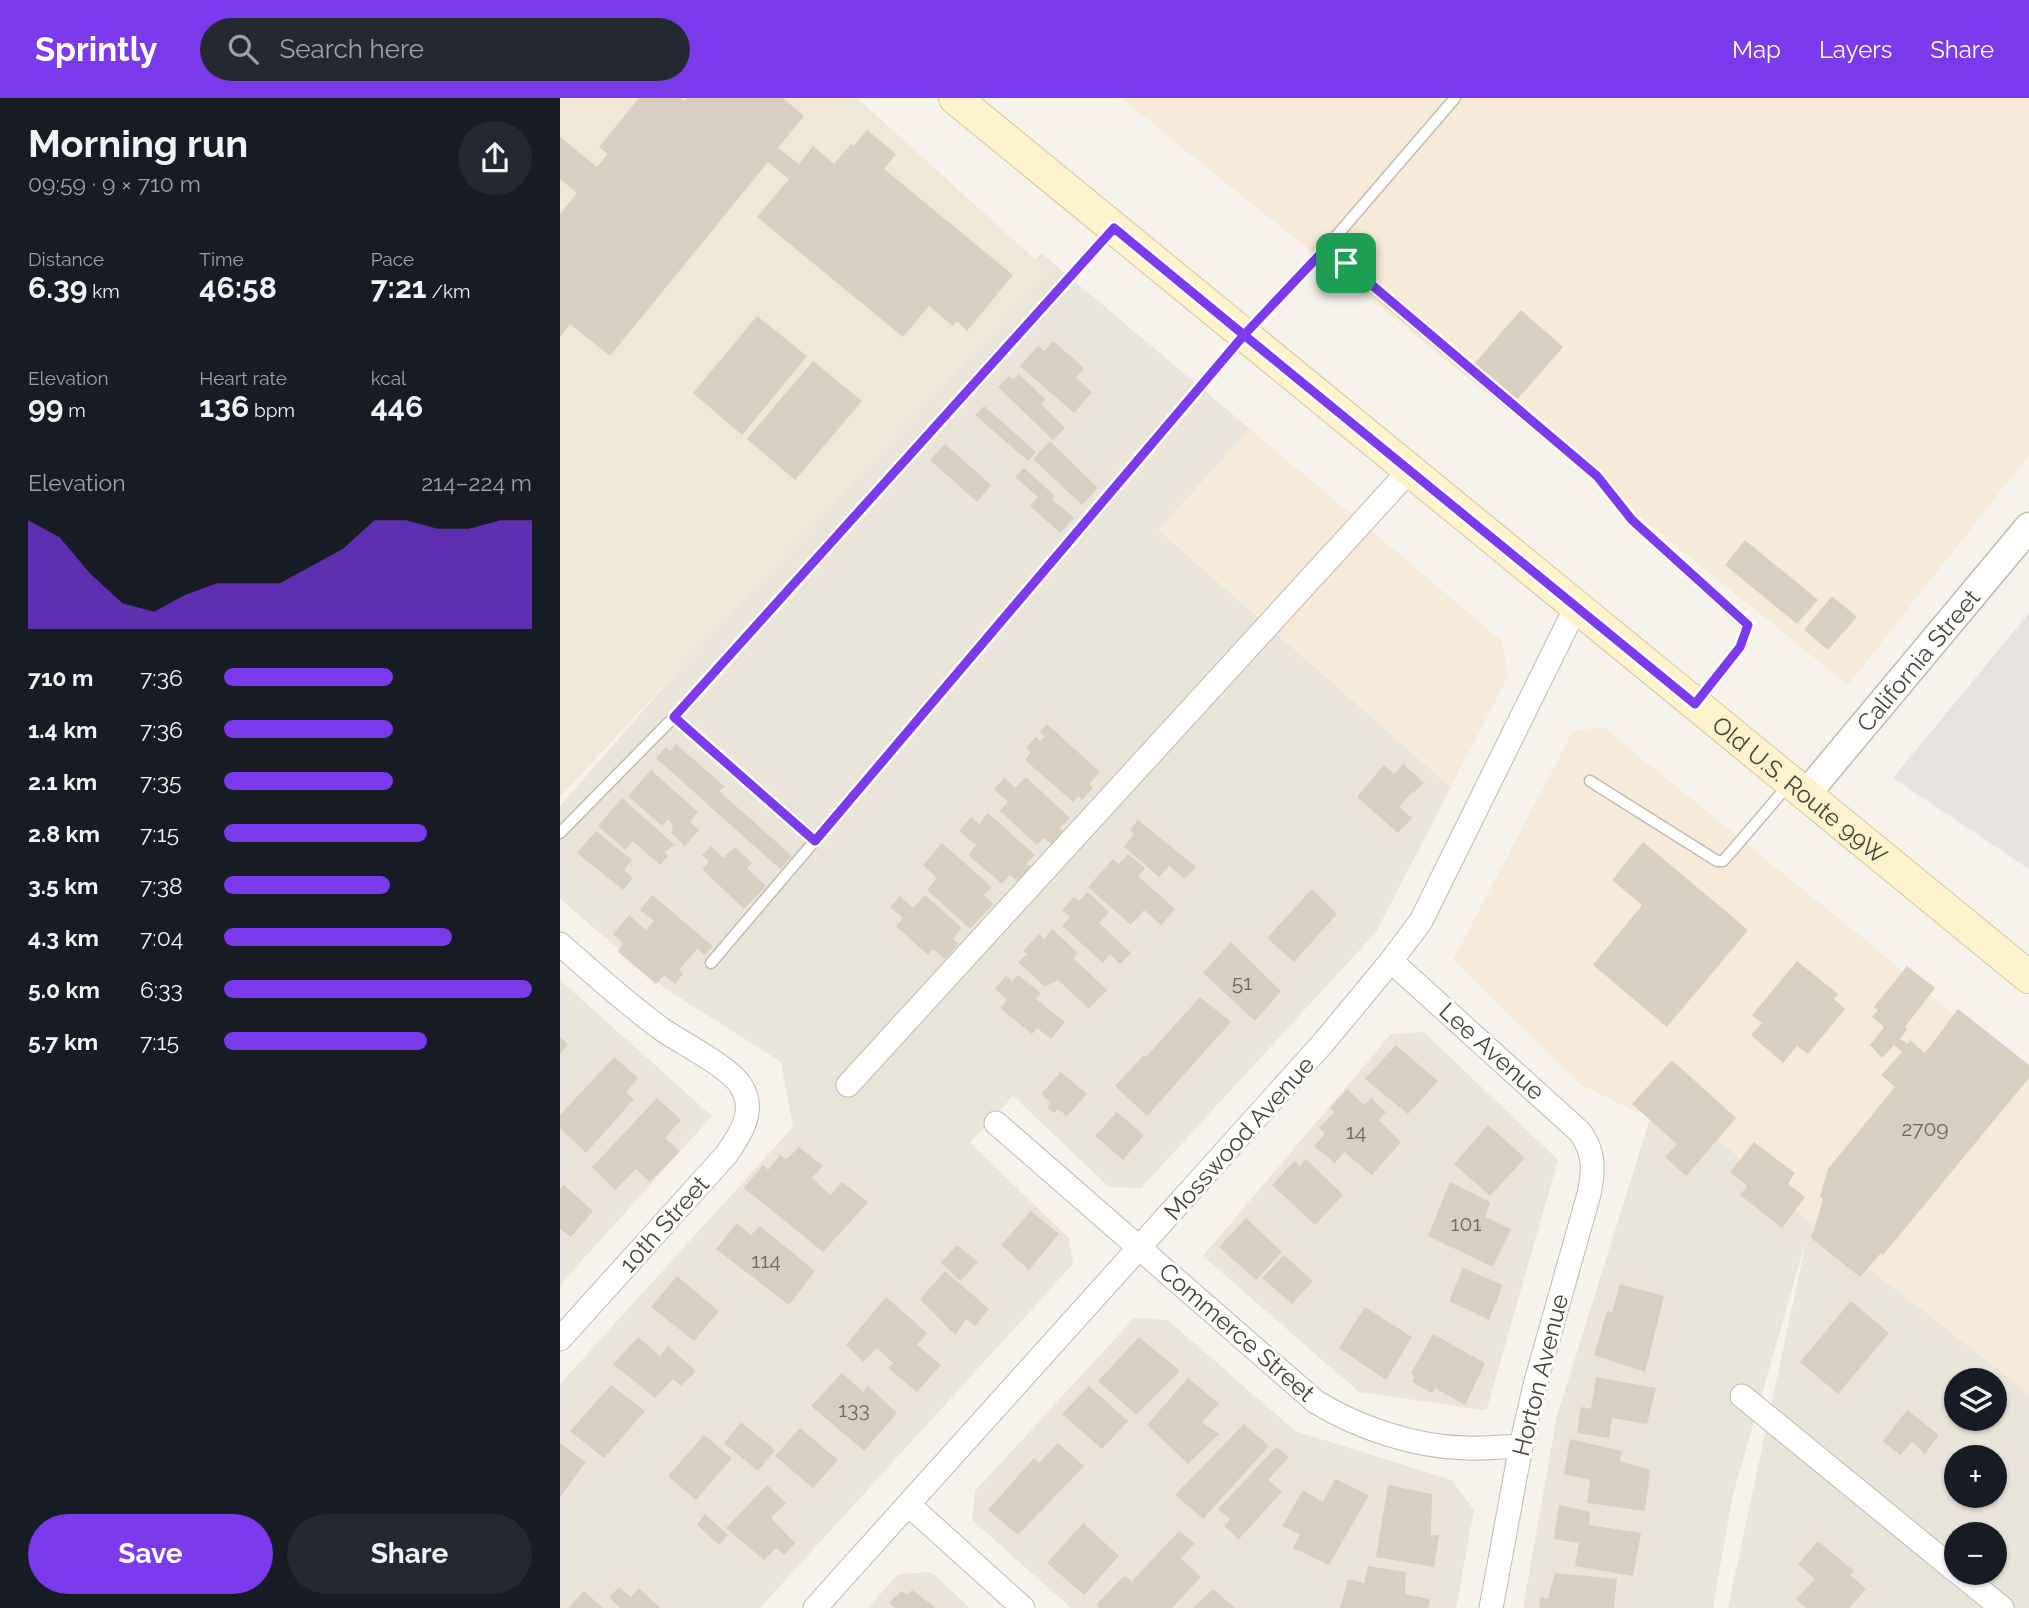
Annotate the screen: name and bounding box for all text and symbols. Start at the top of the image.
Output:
search box [200,18,690,81]
text: Sprintly [35,30,158,69]
icon: search [224,30,262,68]
text: Search here [280,34,424,64]
text: Map [1732,35,1781,64]
text: Layers [1819,35,1892,64]
text: Share [1930,35,1994,64]
text: Morning run [28,121,248,166]
button: share [458,121,532,195]
text: 09:59 · 9 × 710 m [28,170,201,197]
pin [1316,233,1376,293]
icon: arrive [1327,244,1365,282]
text: Distance [28,248,104,270]
text: Time [199,248,244,270]
text: Pace [371,248,414,270]
text: 6.39 [28,270,87,305]
text: 46:58 [199,270,277,305]
text: 7:21 [371,270,427,305]
text: km [87,280,120,302]
text: /km [427,280,471,302]
text: Elevation [28,367,109,389]
text: Heart rate [199,367,287,389]
text: kcal [371,367,406,389]
text: 99 [28,389,63,424]
text: 136 [199,389,249,424]
text: 446 [371,389,423,424]
text: m [63,399,86,421]
text: bpm [249,399,295,421]
text: Elevation [28,469,126,496]
text: 214–224 m [421,469,532,496]
street label: California Street [1850,583,1986,737]
text: 710 m [28,664,93,691]
text: 7:36 [140,664,183,691]
street label: Old U.S. Route 99W [1707,710,1893,870]
text: 1.4 km [28,716,97,743]
text: 7:36 [140,716,183,743]
text: 2.1 km [28,768,97,795]
text: 7:35 [140,768,181,795]
text: 2.8 km [28,820,100,847]
text: 7:15 [140,820,179,847]
text: 3.5 km [28,872,99,899]
text: 7:38 [140,872,183,899]
text: 4.3 km [28,924,99,951]
text: 7:04 [140,924,183,951]
house number: 51 [1232,970,1252,995]
text: 5.0 km [28,976,100,1003]
text: 6:33 [140,976,183,1003]
street label: Lee Avenue [1433,996,1551,1106]
text: 5.7 km [28,1028,98,1055]
text: 7:15 [140,1028,179,1055]
street label: Mosswood Avenue [1158,1050,1320,1226]
house number: 2709 [1901,1116,1949,1141]
house number: 14 [1346,1119,1366,1144]
street label: 10th Street [613,1170,715,1278]
house number: 101 [1451,1211,1481,1236]
house number: 114 [751,1248,781,1273]
street label: Commerce Street [1153,1257,1321,1407]
street label: Horton Avenue [1506,1291,1574,1459]
map controls [1944,1368,2007,1585]
button: layers [1944,1368,2007,1431]
house number: 133 [838,1397,870,1422]
button: + [1944,1445,2007,1508]
button: Save [28,1514,273,1594]
button: Share [287,1514,532,1594]
button: − [1944,1522,2007,1585]

